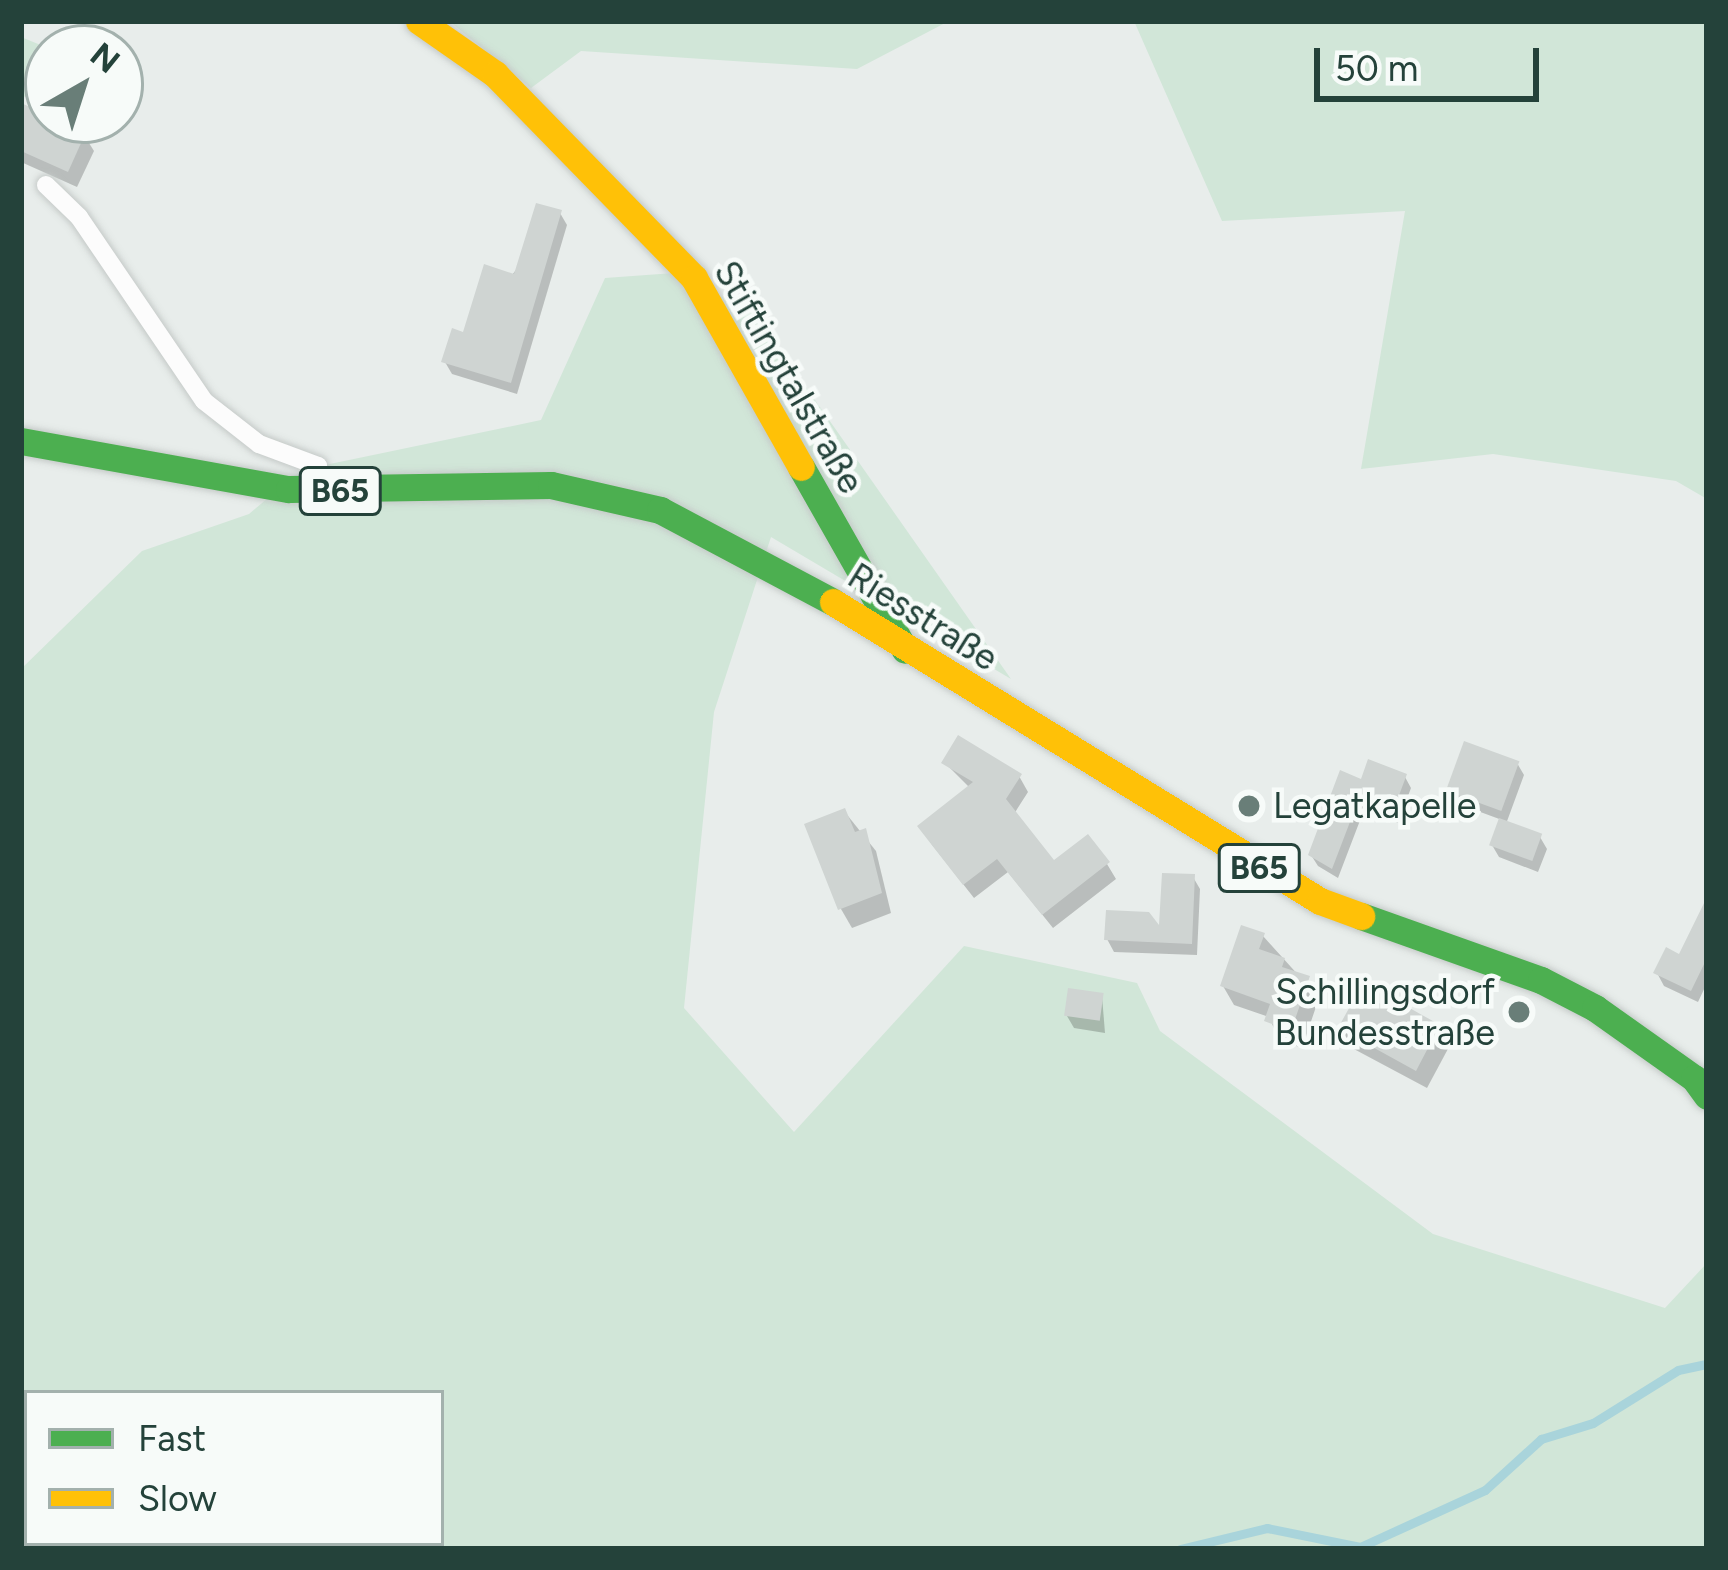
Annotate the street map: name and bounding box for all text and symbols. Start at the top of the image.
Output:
north arrow [24,24,144,144]
scale bar [1320,24,1545,98]
text: N [83,35,127,81]
text: 50 m [1335,47,1418,90]
street label: Stiftingtalstraße [705,253,873,501]
road number: B65 [298,464,382,518]
street label: Riesstraße [840,554,1006,680]
place label: Legatkapelle [1273,784,1476,828]
marker: Legatkapelle [1236,793,1262,819]
road number: B65 [1217,841,1301,895]
place label: Schillingsdorf Bundesstraße [1274,969,1495,1054]
marker: Schillingsdorf Bundesstraße [1506,999,1532,1025]
legend [24,1390,444,1546]
text: Fast [138,1417,206,1460]
text: Slow [138,1477,217,1520]

